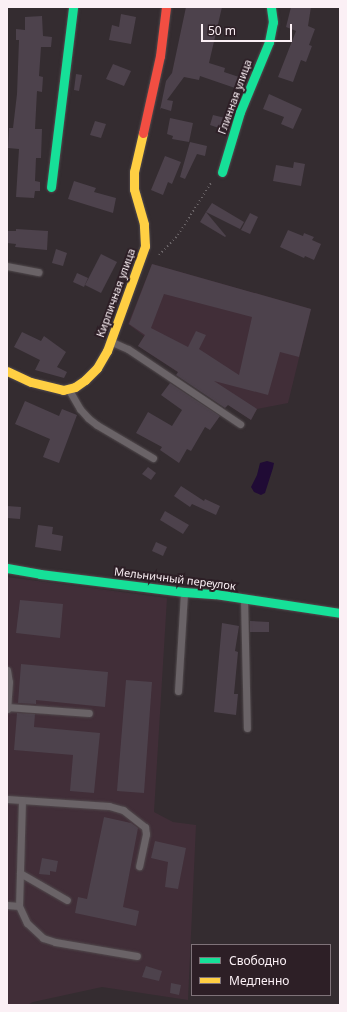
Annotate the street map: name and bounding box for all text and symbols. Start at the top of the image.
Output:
scale bar [203,16,294,42]
text: 50 m [208,22,236,39]
street label: Глинная улица [215,58,255,136]
street label: Кирпичная улица [94,247,138,339]
street label: Мельничный переулок [113,565,237,593]
legend [191,944,331,996]
text: Свободно [229,952,287,969]
text: Медленно [229,972,289,989]

